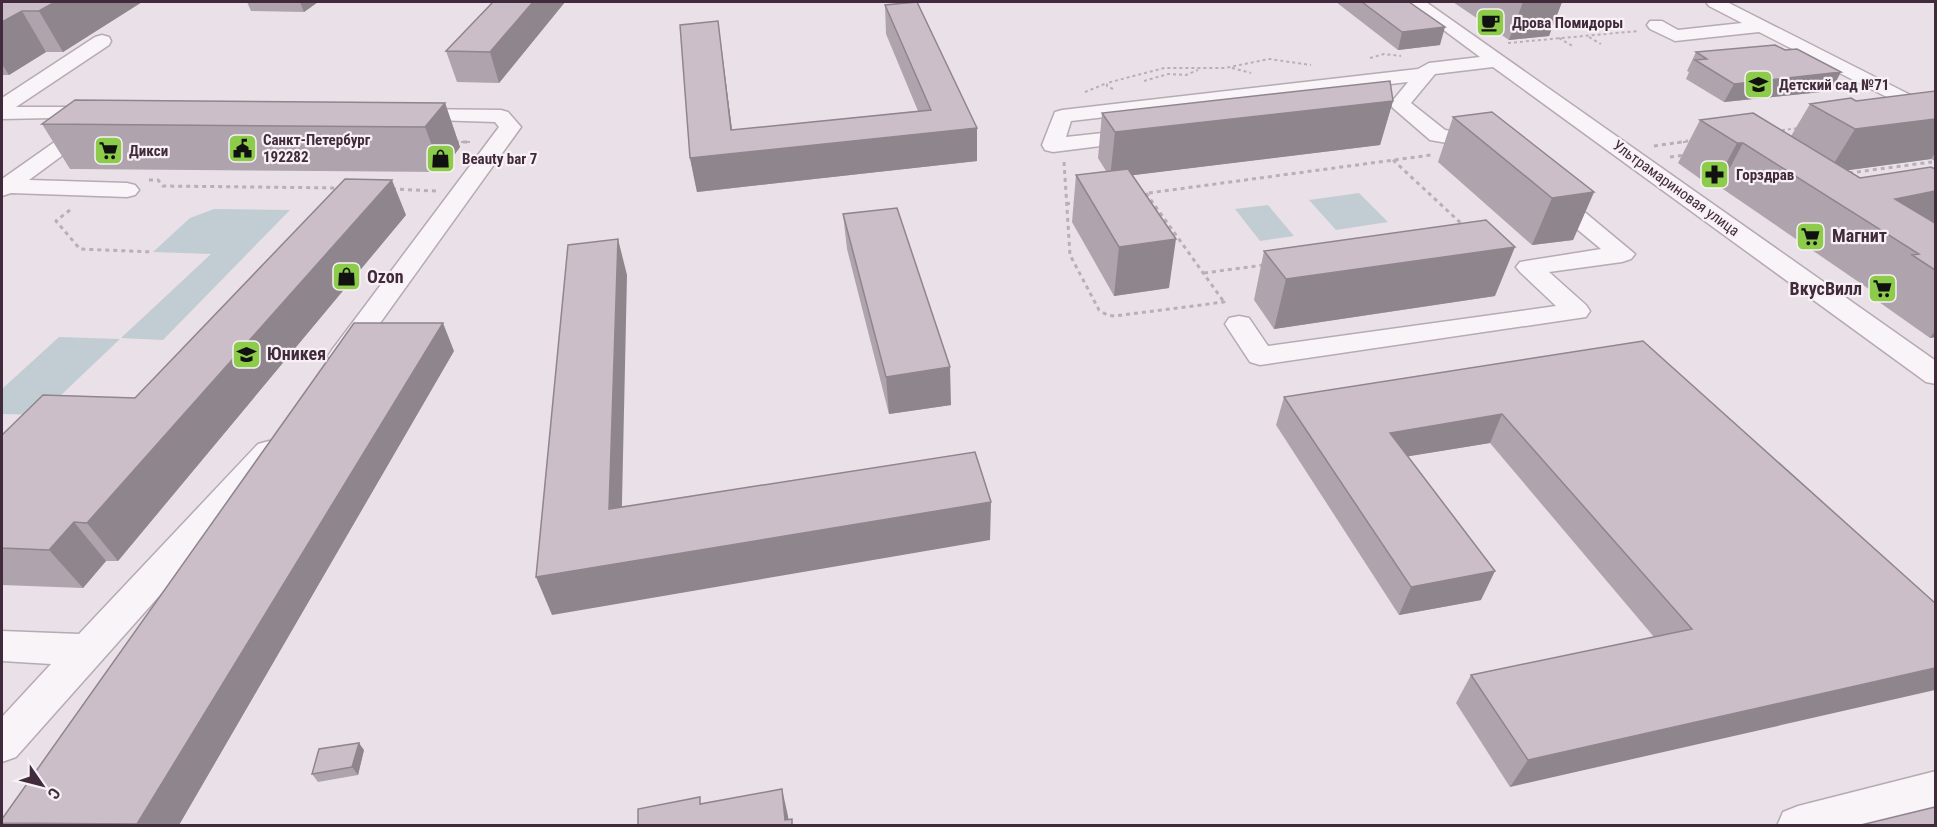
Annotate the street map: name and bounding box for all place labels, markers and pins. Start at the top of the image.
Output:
cafe icon: Дрова Помидоры [1475,7,1507,39]
place label: Дрова Помидоры [1512,14,1623,32]
school or university icon: Детский сад №71 [1742,69,1774,101]
place label: Детский сад №71 [1779,76,1889,94]
place label: Санкт-Петербург 192282 [263,131,371,166]
public building icon: Санкт-Петербург 192282 [226,133,258,165]
supermarket icon: Дикси [92,135,124,167]
place label: Дикси [129,142,168,160]
shop icon: Beauty bar 7 [425,143,457,175]
place label: Beauty bar 7 [462,150,537,168]
pharmacy icon: Горздрав [1699,159,1731,191]
place label: Горздрав [1736,166,1794,184]
supermarket icon: Магнит [1795,220,1827,252]
place label: Магнит [1832,225,1887,246]
shop icon: Ozon [330,261,362,293]
place label: Ozon [367,266,404,287]
supermarket icon: ВкусВилл [1867,273,1899,305]
place label: ВкусВилл [1790,278,1862,299]
school or university icon: Юникея [230,338,262,370]
place label: Юникея [267,343,326,364]

